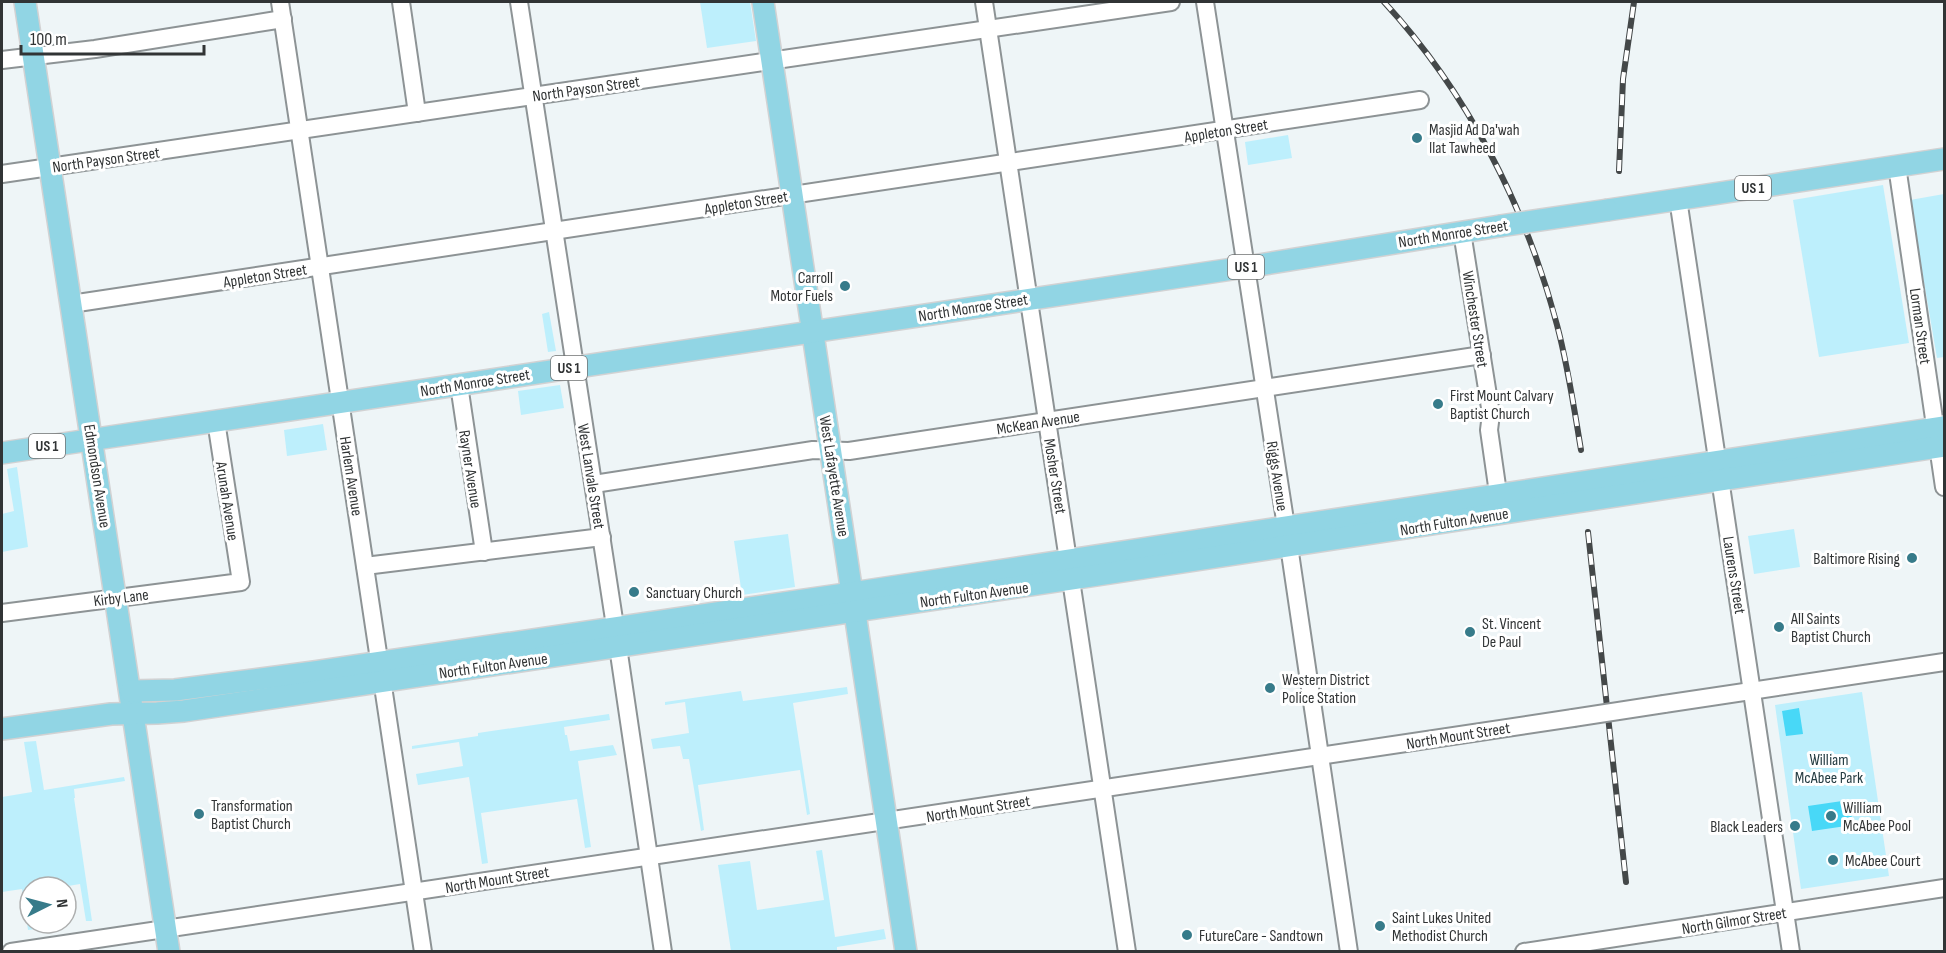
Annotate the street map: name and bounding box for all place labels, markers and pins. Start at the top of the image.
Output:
place label: Masjid Ad Da'wah Ilat Tawheed [1429,121,1520,158]
marker: Masjid Ad Da'wah Ilat Tawheed [1410,131,1424,145]
place label: Carroll Motor Fuels [770,269,833,306]
marker: Carroll Motor Fuels [838,279,852,293]
place label: First Mount Calvary Baptist Church [1450,387,1554,424]
marker: First Mount Calvary Baptist Church [1431,397,1445,411]
place label: Baltimore Rising [1813,550,1900,569]
marker: Baltimore Rising [1905,551,1919,565]
place label: Sanctuary Church [646,584,742,603]
marker: Sanctuary Church [627,585,641,599]
place label: All Saints Baptist Church [1790,610,1871,647]
place label: St. Vincent De Paul [1482,615,1541,652]
marker: All Saints Baptist Church [1772,620,1786,634]
marker: St. Vincent De Paul [1463,625,1477,639]
place label: Western District Police Station [1282,671,1370,708]
marker: Western District Police Station [1263,681,1277,695]
place label: Transformation Baptist Church [211,797,293,834]
place label: William McAbee Pool [1843,799,1911,836]
marker: Transformation Baptist Church [192,807,206,821]
marker: William McAbee Pool [1824,809,1838,823]
place label: Black Leaders [1710,818,1783,837]
marker: Black Leaders [1788,819,1802,833]
place label: McAbee Court [1845,852,1921,871]
marker: McAbee Court [1826,853,1840,867]
place label: Saint Lukes United Methodist Church [1392,909,1491,946]
marker: Saint Lukes United Methodist Church [1373,919,1387,933]
place label: FutureCare - Sandtown [1199,927,1323,946]
marker: FutureCare - Sandtown [1180,928,1194,942]

